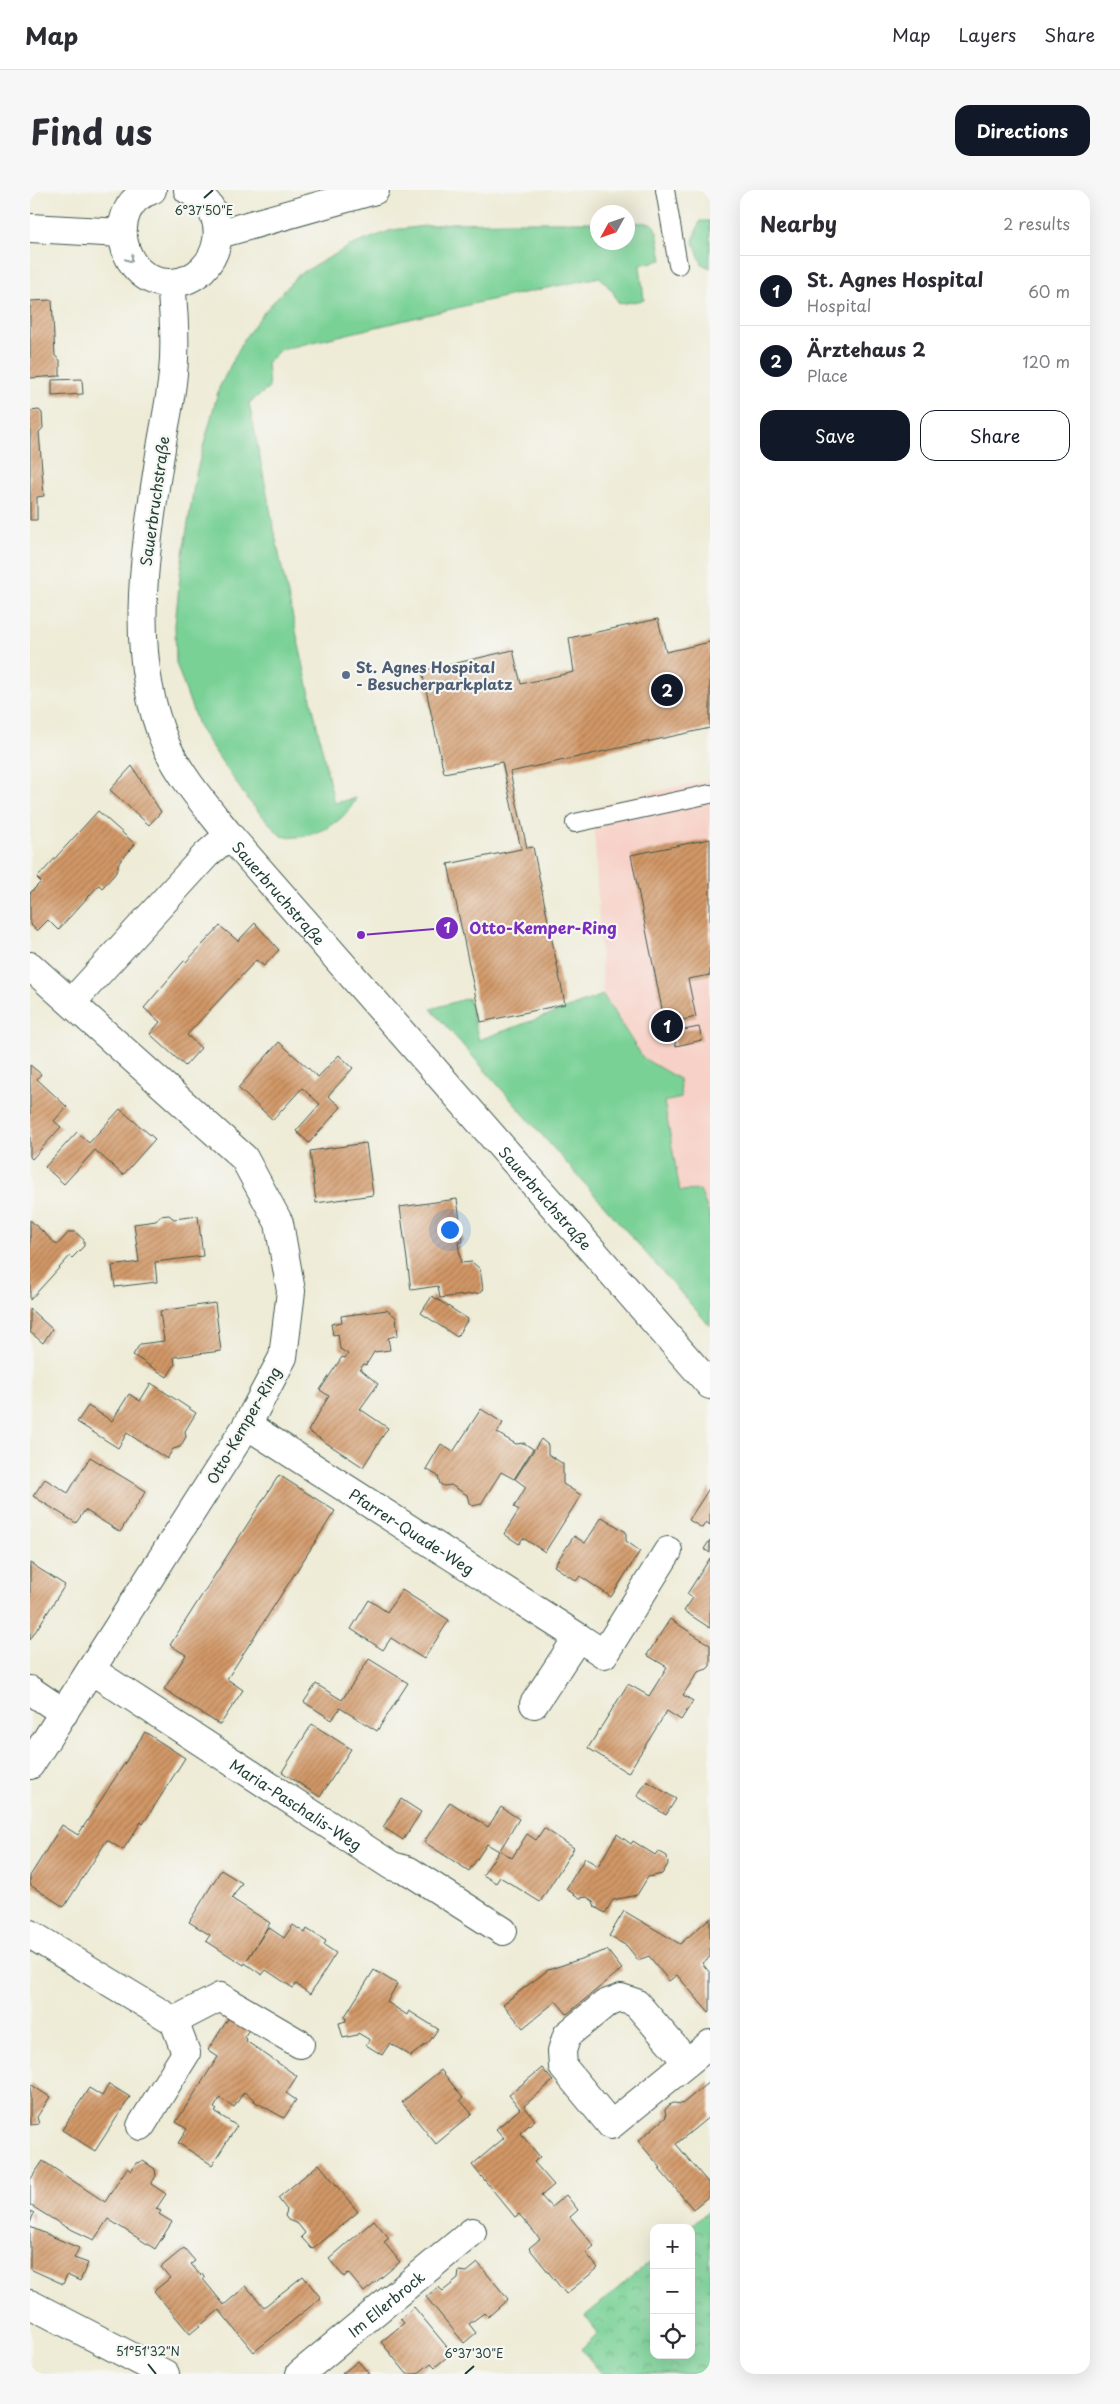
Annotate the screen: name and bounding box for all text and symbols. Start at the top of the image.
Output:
text: Map [25,17,78,53]
text: Map [892,21,931,48]
text: Layers [959,21,1016,48]
text: Share [1044,21,1095,48]
text: Find us [30,104,152,157]
button: Directions [955,105,1090,156]
text: 6°37'50"E [175,201,233,219]
north arrow [590,205,635,250]
text: Nearby [760,207,837,239]
text: 2 results [1003,211,1070,235]
one-way arrow [124,254,133,263]
text: St. Agnes Hospital [807,265,983,293]
text: 1 [772,279,780,303]
text: 60 m [1028,279,1070,303]
text: Hospital [807,293,871,317]
text: Ärztehaus 2 [807,335,926,363]
text: 2 [770,349,782,373]
text: 120 m [1023,349,1070,373]
text: Place [807,363,848,387]
button: Save [760,410,910,461]
button: Share [920,410,1070,461]
street label: Sauerbruchstraße [133,435,175,567]
place label: St. Agnes Hospital - Besucherparkplatz [356,655,513,695]
marker: St. Agnes Hospital - Besucherparkplatz [340,669,352,681]
pin: 2 [651,671,683,709]
street label: Sauerbruchstraße [228,836,331,950]
callout: Otto-Kemper-Ring [434,913,626,944]
text: 1 [443,915,451,938]
text: Otto-Kemper-Ring [469,915,617,939]
pin: 1 [651,1007,683,1045]
street label: Sauerbruchstraße [494,1141,598,1254]
your location [437,1217,463,1243]
street label: Otto-Kemper-Ring [200,1362,286,1488]
street label: Pfarrer-Quade-Weg [345,1482,479,1579]
street label: Maria-Paschalis-Weg [226,1752,367,1855]
map controls [650,2224,695,2359]
button: + [650,2224,695,2269]
street label: Im Ellerbrock [342,2264,429,2342]
button: − [650,2269,695,2314]
button: locate [650,2314,695,2359]
text: 51°51'32"N [116,2342,180,2360]
text: 6°37'30"E [444,2344,504,2362]

